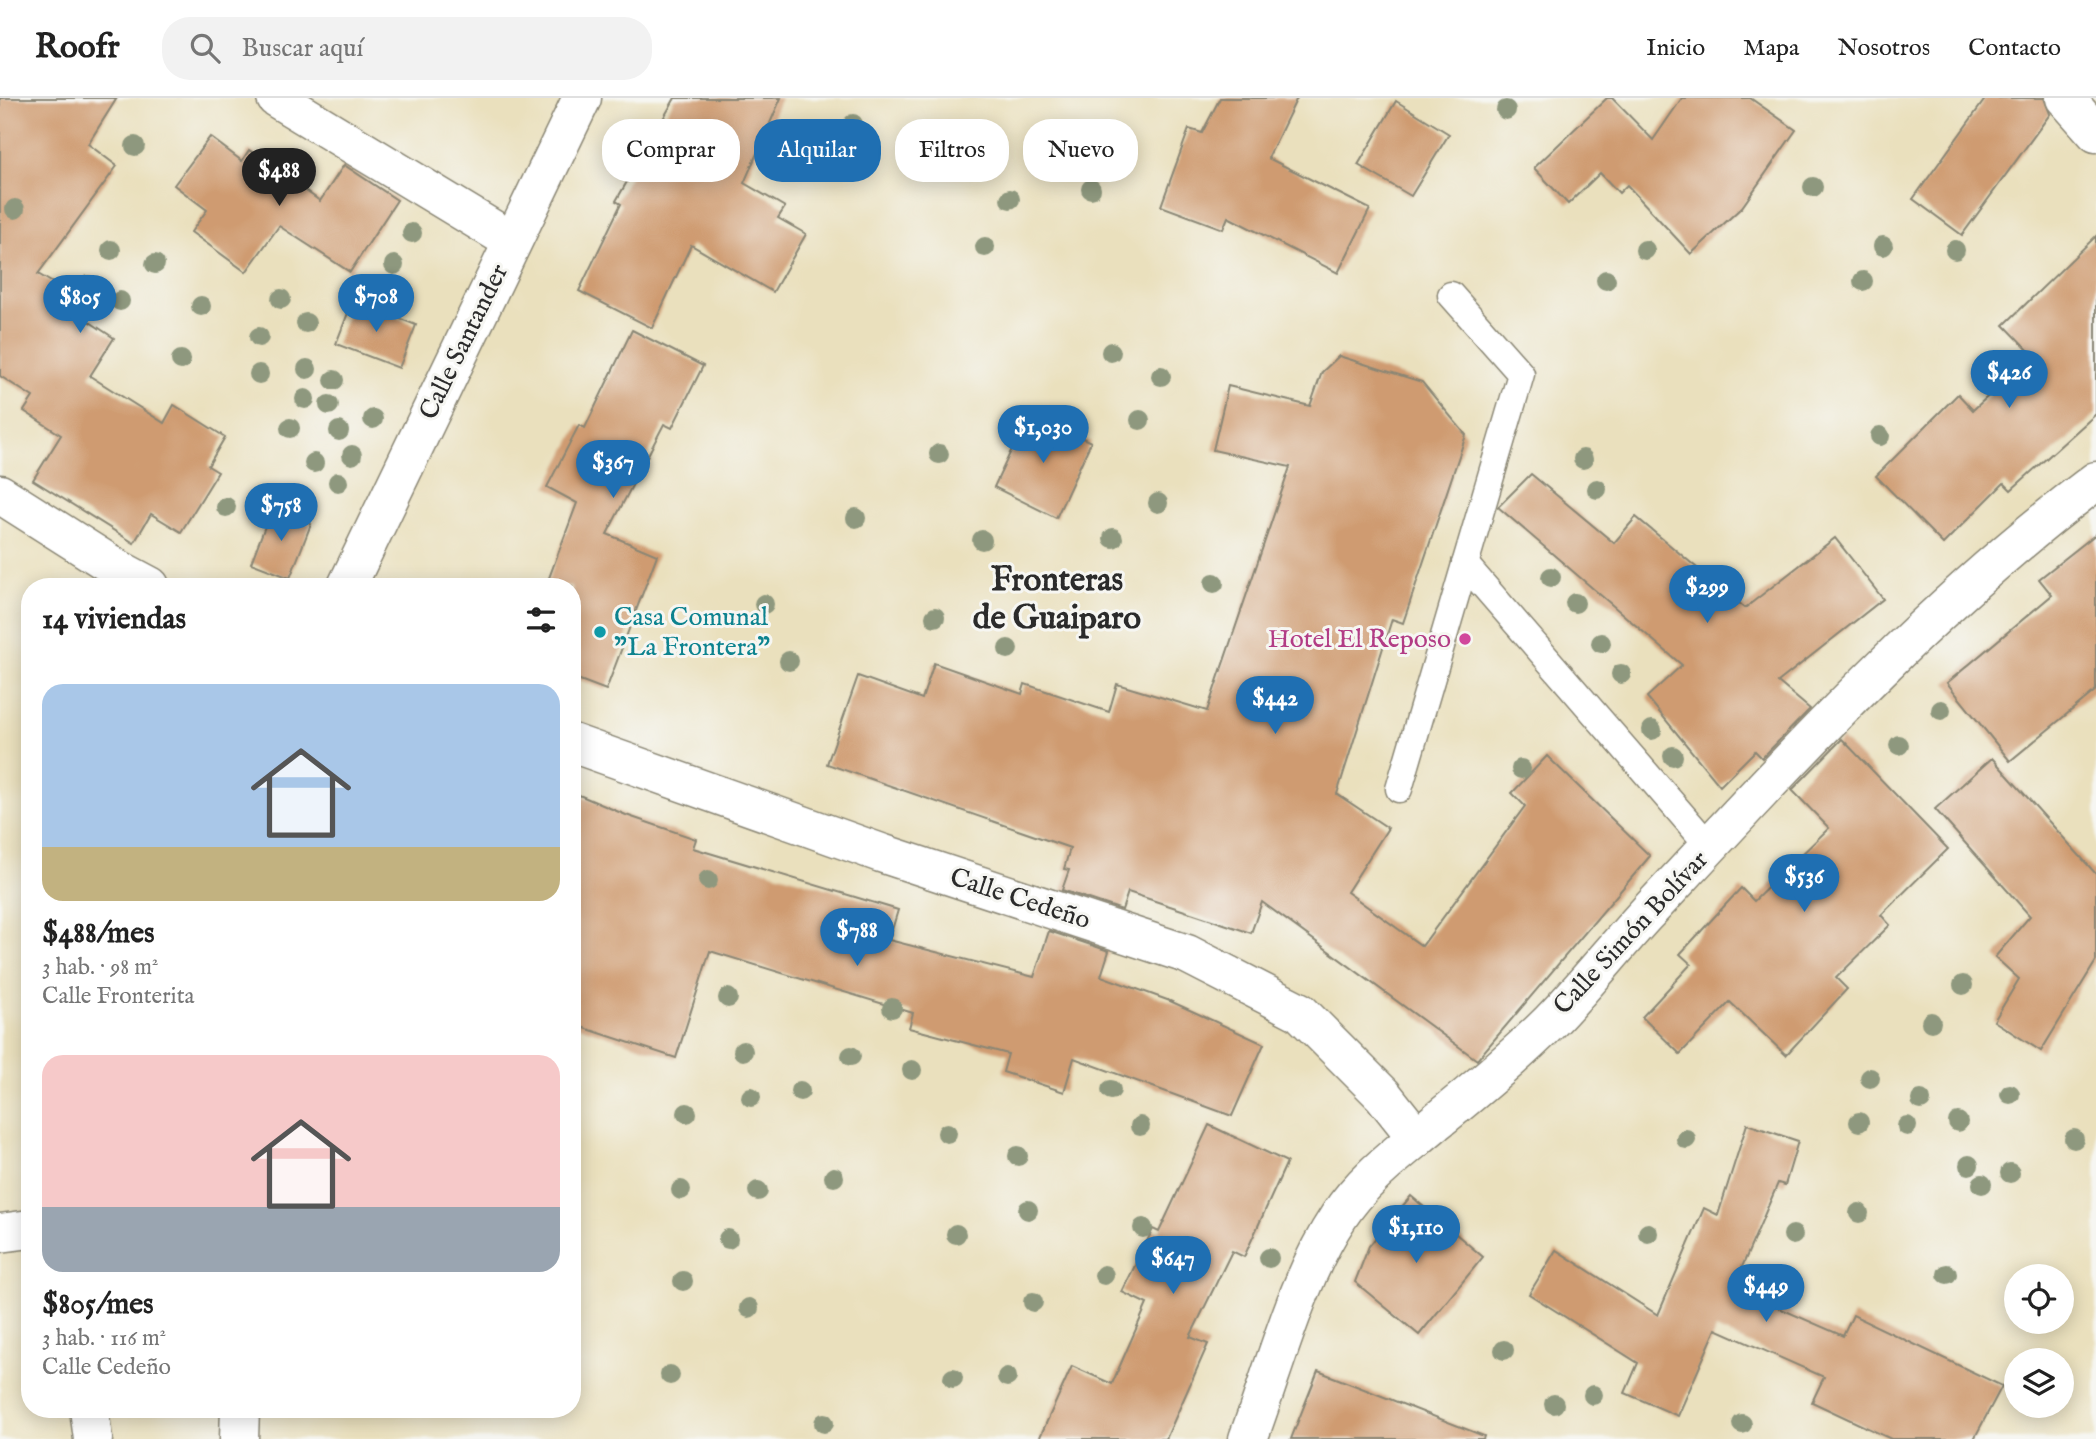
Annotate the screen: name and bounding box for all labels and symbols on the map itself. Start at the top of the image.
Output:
pin: $488 [238,148,320,208]
street label: Calle Santander [412,258,516,425]
pin: $708 [335,274,417,334]
pin: $805 [39,275,121,335]
pin: $426 [1968,350,2050,410]
pin: $1,030 [986,406,1100,465]
pin: $367 [572,440,654,500]
pin: $758 [240,484,322,543]
district label: Fronteras de Guaiparo [973,560,1141,640]
pin: $299 [1666,566,1748,625]
place label: Casa Comunal "La Frontera" [614,601,770,664]
place label: Hotel El Reposo [1268,623,1451,656]
marker: Casa Comunal "La Frontera" [592,624,608,640]
marker: Hotel El Reposo [1457,631,1473,647]
pin: $442 [1234,676,1316,736]
street label: Calle Simón Bolívar [1546,844,1716,1022]
pin: $536 [1763,854,1845,914]
street label: Calle Cedeño [946,861,1094,937]
pin: $788 [816,908,898,968]
pin: $1,110 [1359,1206,1473,1265]
pin: $647 [1132,1236,1214,1296]
pin: $449 [1725,1264,1807,1324]

